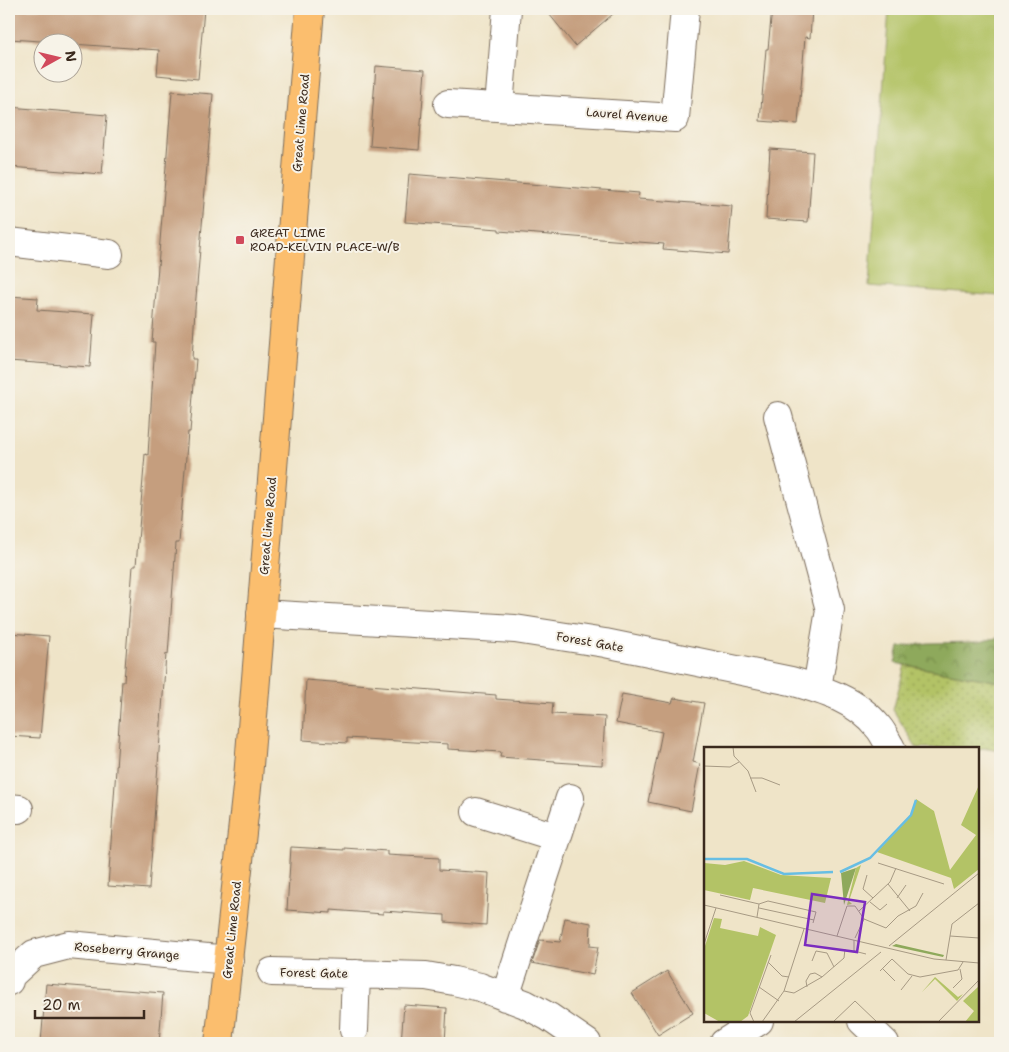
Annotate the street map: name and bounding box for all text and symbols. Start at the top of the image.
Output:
north arrow [32,32,82,82]
text: N [61,49,81,63]
street label: Great Lime Road [289,73,313,173]
street label: Laurel Avenue [585,104,669,126]
place label: GREAT LIME ROAD-KELVIN PLACE-W/B [250,225,400,255]
marker: GREAT LIME ROAD-KELVIN PLACE-W/B [234,234,246,246]
street label: Great Lime Road [256,476,280,576]
street label: Forest Gate [555,628,625,656]
inset map [704,747,979,1022]
street label: Great Lime Road [219,880,245,980]
street label: Roseberry Grange [74,938,180,964]
street label: Forest Gate [280,964,348,982]
scale bar [35,987,144,1019]
text: 20 m [42,995,81,1015]

